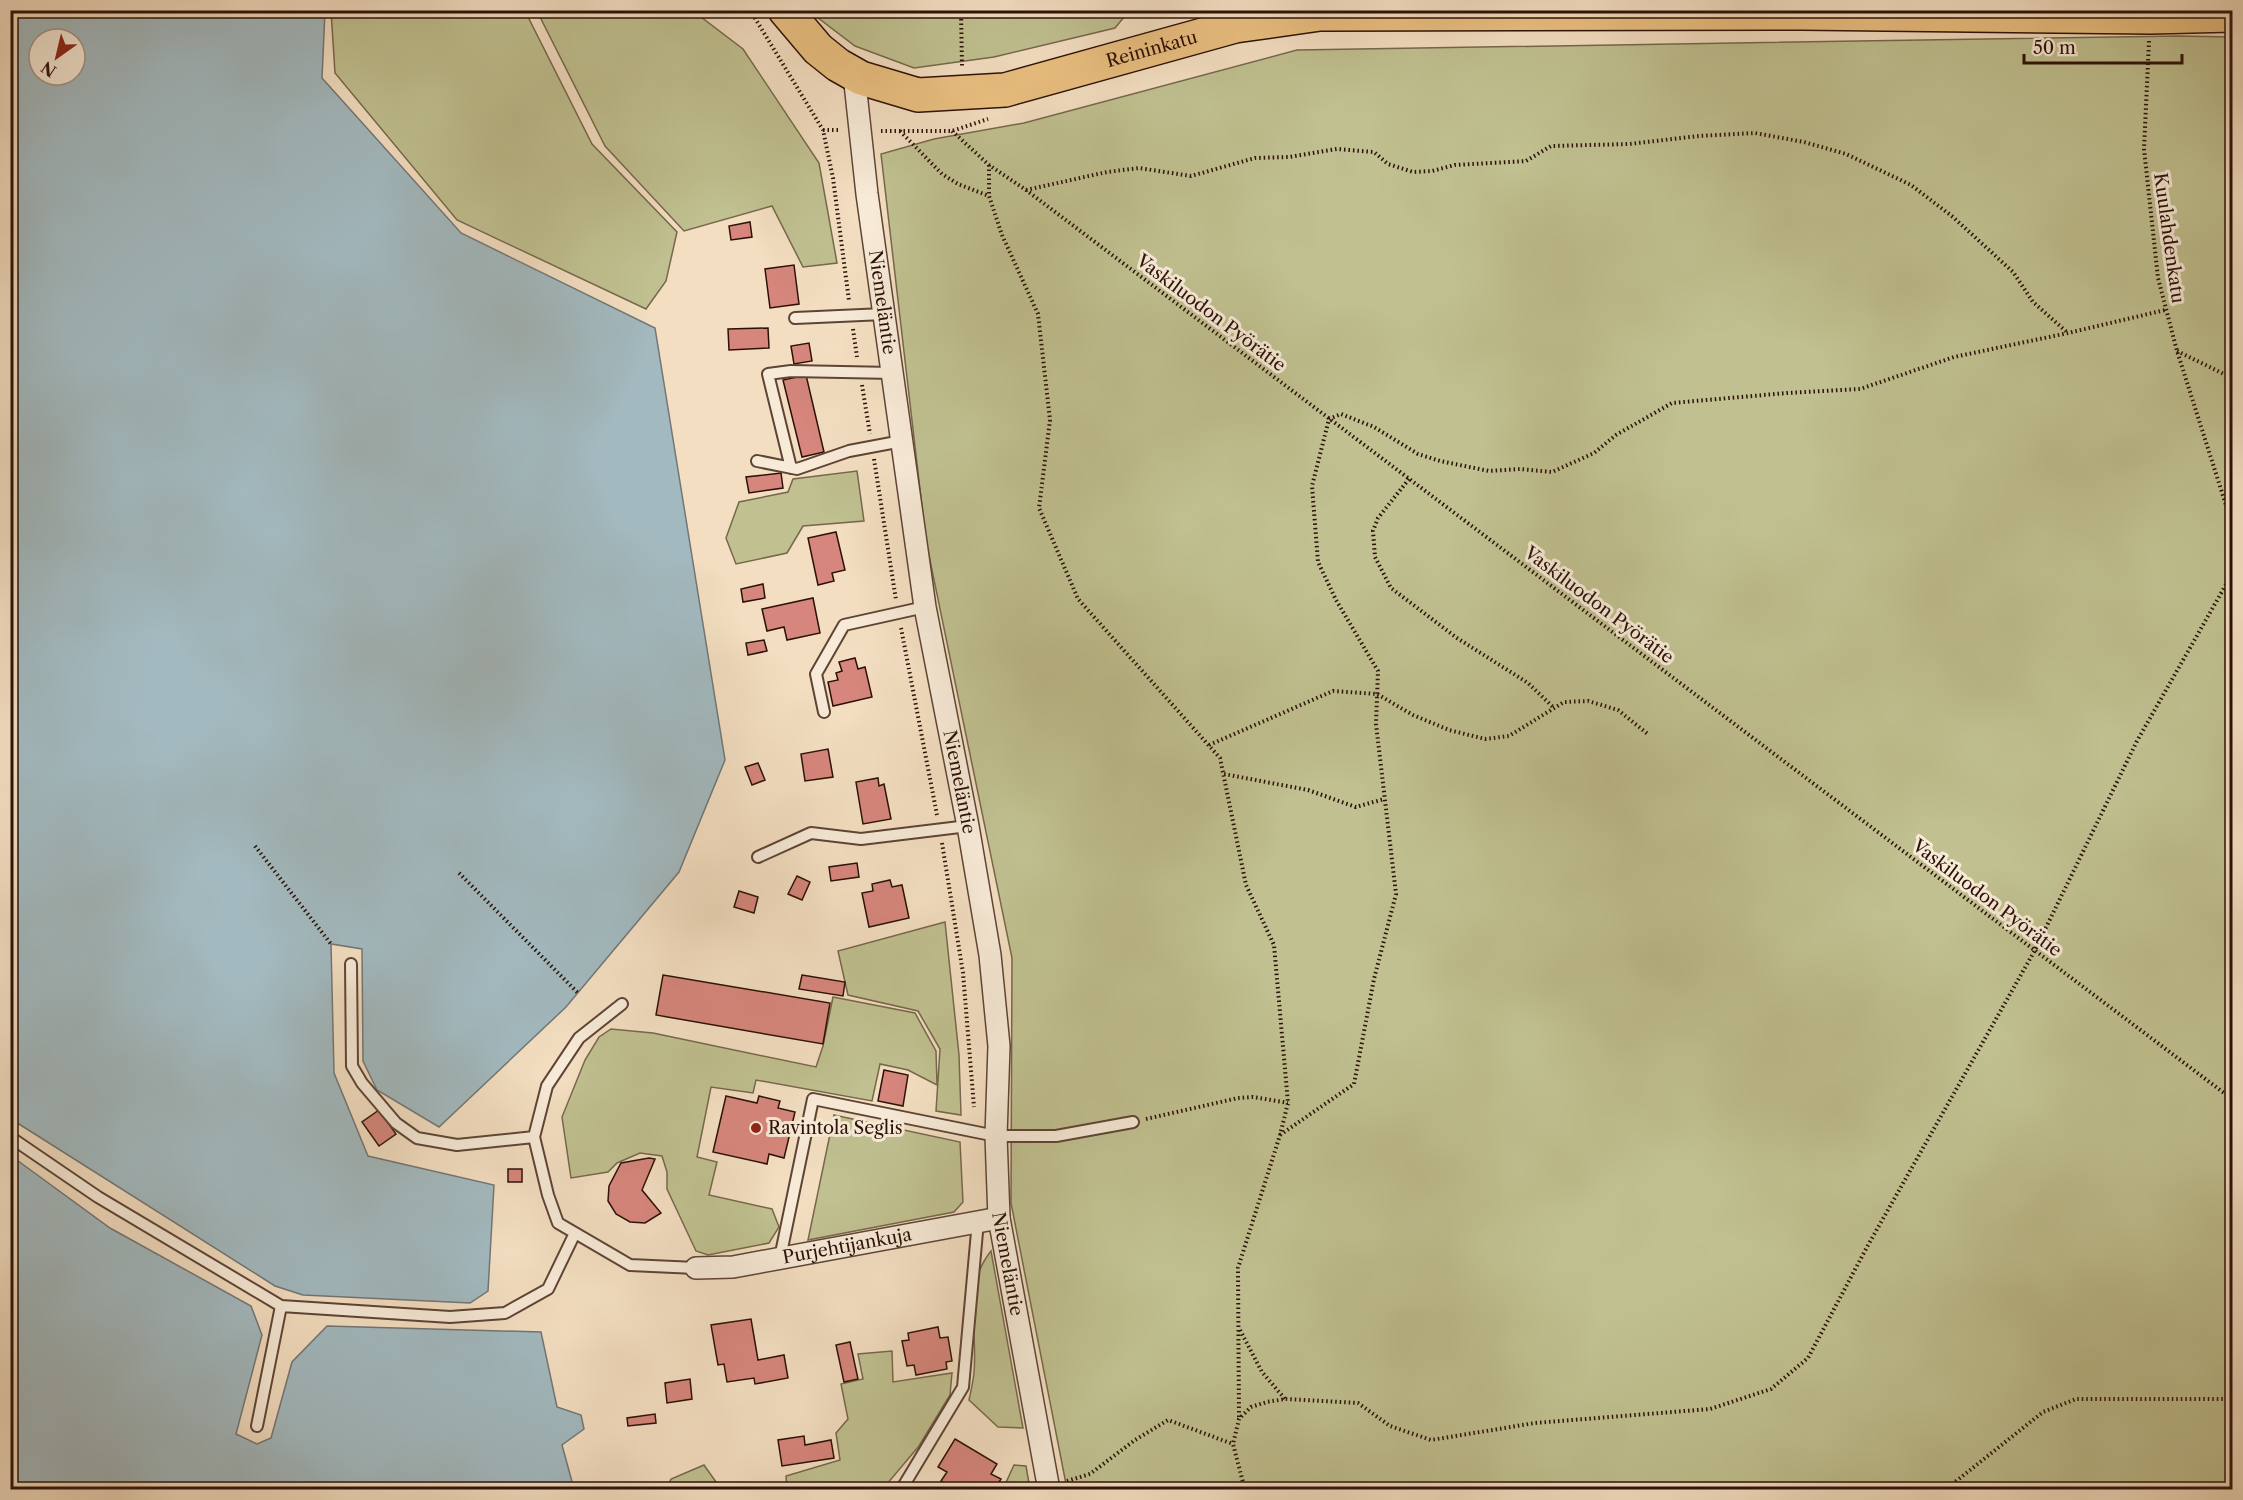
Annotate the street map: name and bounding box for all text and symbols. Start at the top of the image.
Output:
street label: Reininkatu [1104,26,1200,72]
north arrow [27,27,87,87]
scale bar [2024,27,2182,65]
text: 50 m [2033,37,2076,59]
text: N [37,57,60,82]
street label: Kuulahdenkatu [2149,171,2189,305]
street label: Niemeläntie [864,249,900,356]
street label: Vaskiluodon Pyörätie [1131,249,1290,376]
street label: Vaskiluodon Pyörätie [1519,541,1678,668]
street label: Niemeläntie [938,728,980,835]
street label: Vaskiluodon Pyörätie [1907,834,2066,961]
place label: Ravintola Seglis [768,1117,903,1139]
marker: Ravintola Seglis [749,1121,763,1135]
street label: Niemeläntie [987,1210,1028,1318]
street label: Purjehtijankuja [781,1223,914,1269]

